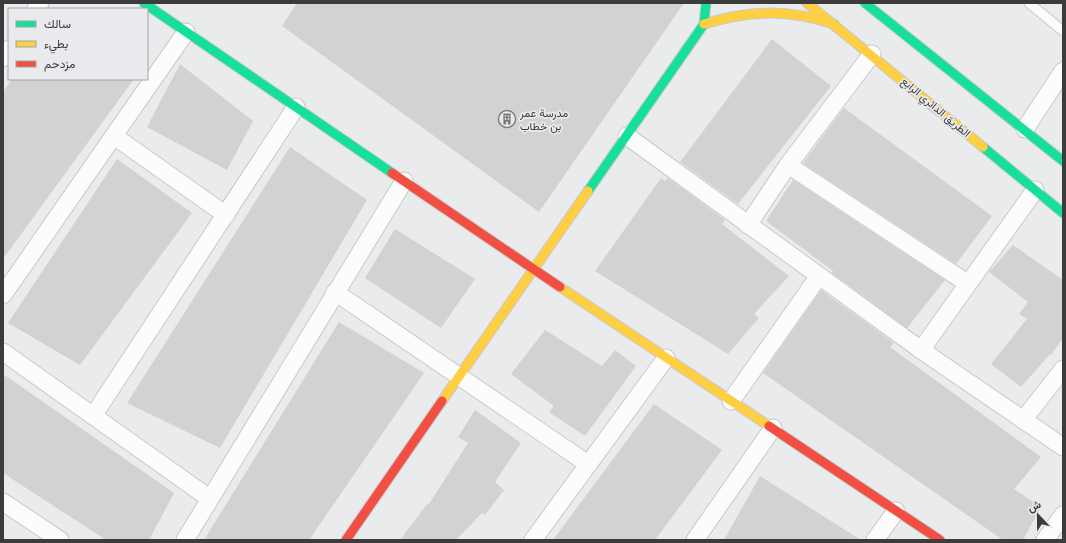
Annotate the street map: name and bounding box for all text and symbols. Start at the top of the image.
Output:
legend [8,8,148,80]
text: سالك [44,16,71,31]
text: بطيء [44,36,68,54]
text: مزدحم [44,56,75,72]
street label: الطريق الدائري الرابع [897,74,974,142]
place label: مدرسة عمر بن خطاب [519,106,568,133]
building icon: مدرسة عمر بن خطاب [497,109,517,129]
north arrow [1018,495,1058,535]
text: ش [1026,497,1043,515]

